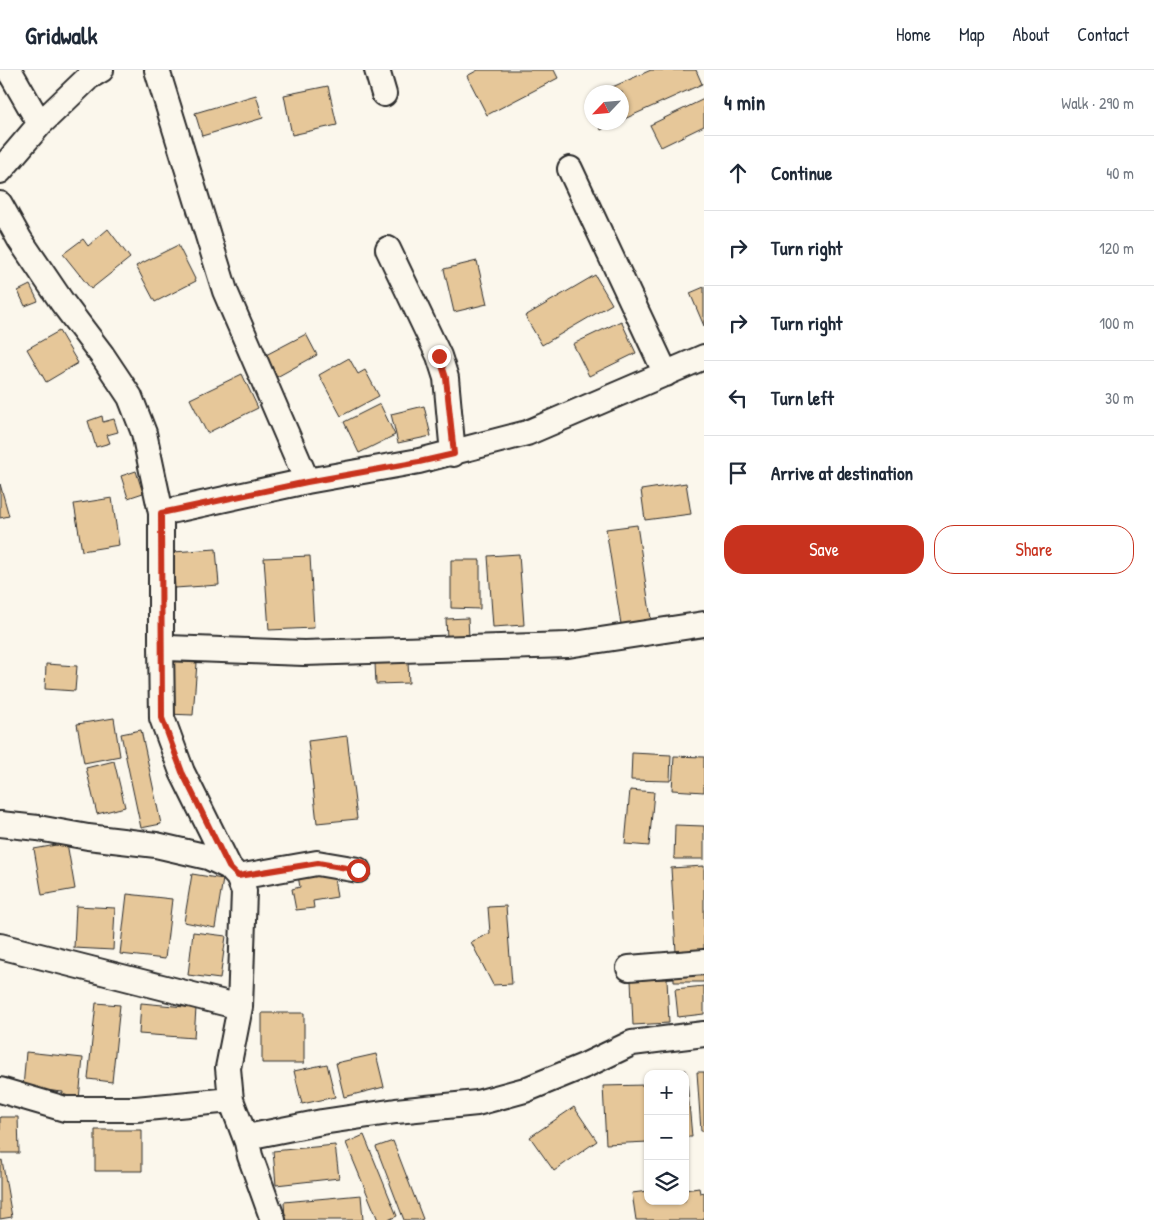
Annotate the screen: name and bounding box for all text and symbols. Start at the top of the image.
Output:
text: Gridwalk [25,19,97,51]
text: Home [896,22,931,47]
text: Map [959,22,984,47]
text: About [1012,22,1049,47]
text: Contact [1077,22,1129,47]
north arrow [584,85,629,130]
text: 4 min [724,88,765,117]
text: Walk · 290 m [1061,92,1134,114]
icon: ahead [724,159,752,187]
text: Continue [771,160,832,186]
text: 40 m [1106,162,1134,184]
icon: right [724,234,752,262]
text: Turn right [771,235,842,261]
text: 120 m [1099,237,1134,259]
icon: right [724,309,752,337]
text: Turn right [771,310,842,336]
text: 100 m [1099,312,1134,334]
route end [428,345,451,368]
icon: left [724,384,752,412]
text: Turn left [771,385,834,411]
text: 30 m [1105,387,1134,409]
icon: arrive [724,459,752,487]
text: Arrive at destination [771,460,913,486]
button: Save [724,525,924,574]
button: Share [934,525,1134,574]
route start [347,859,370,882]
map controls [644,1070,689,1205]
button: + [644,1070,689,1115]
button: − [644,1115,689,1160]
button: layers [644,1160,689,1205]

